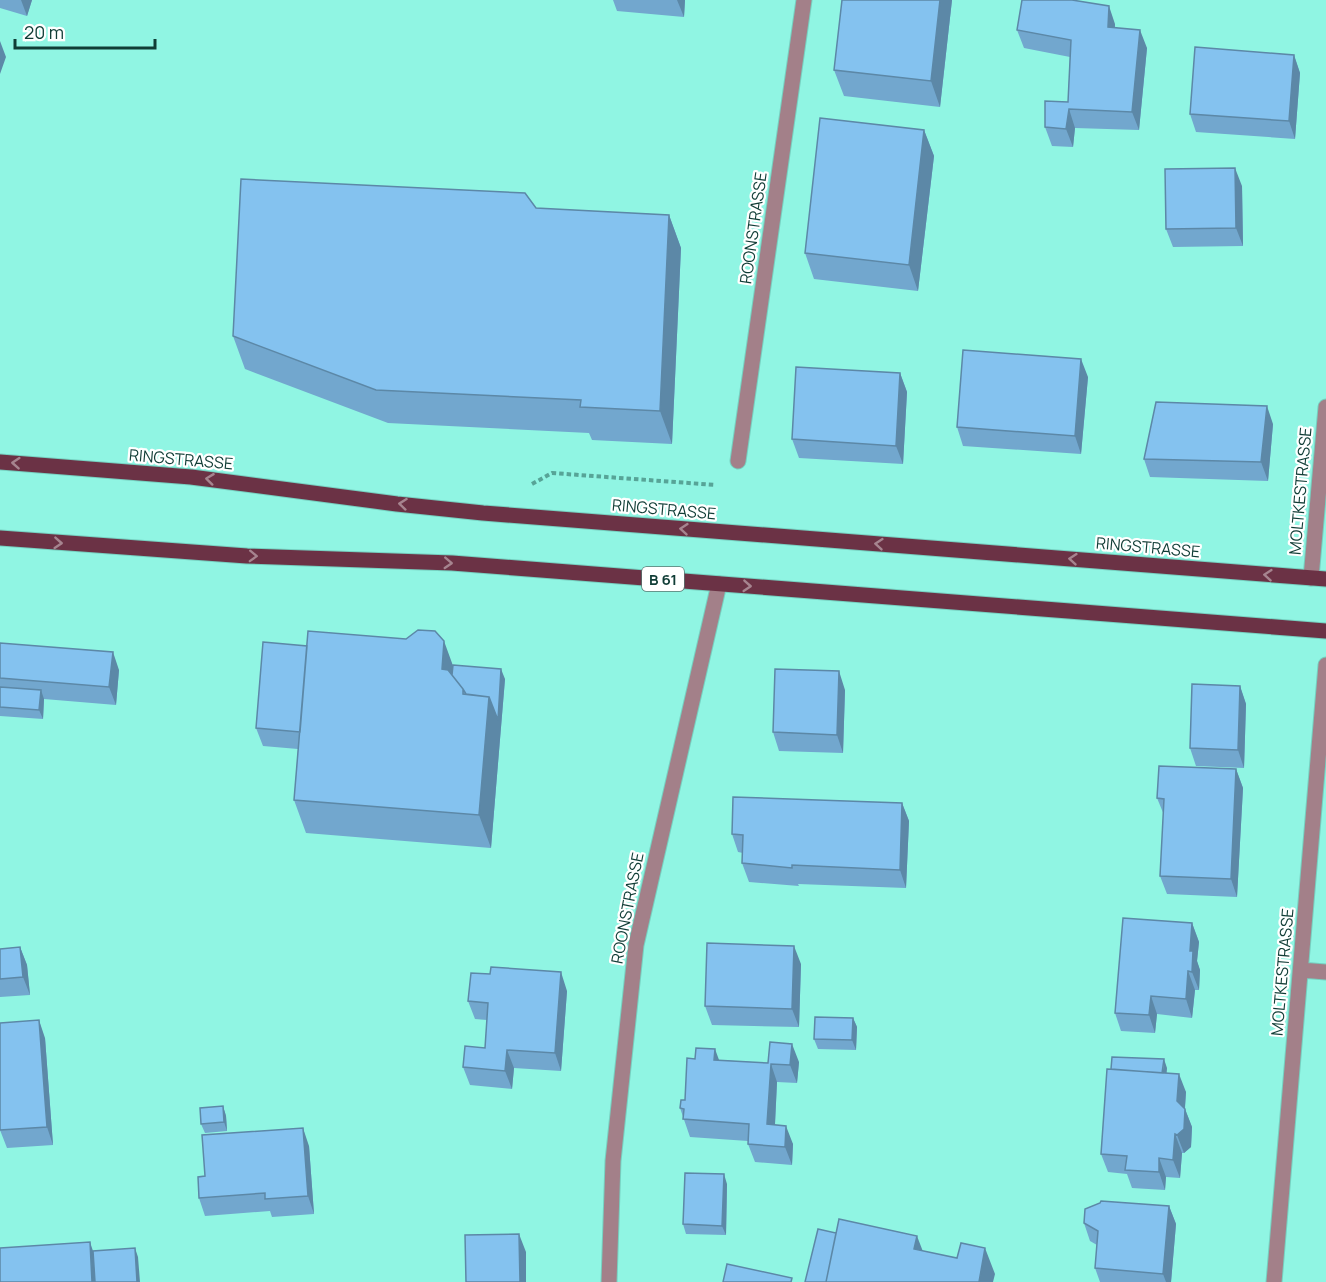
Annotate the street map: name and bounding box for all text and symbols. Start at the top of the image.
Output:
scale bar [15,12,154,50]
text: 20 m [24,20,64,44]
street label: ROONSTRASSE [734,171,772,285]
street label: MOLTKESTRASSE [1283,426,1317,556]
street label: RINGSTRASSE [128,443,234,475]
one-way arrow [11,457,20,470]
one-way arrow [206,473,215,486]
street label: RINGSTRASSE [611,493,717,525]
one-way arrow [399,499,408,511]
one-way arrow [680,523,689,536]
street label: RINGSTRASSE [1095,531,1201,563]
one-way arrow [54,536,63,549]
one-way arrow [874,538,883,551]
one-way arrow [248,550,257,562]
one-way arrow [1069,553,1078,566]
one-way arrow [443,556,452,569]
road number: B 61 [642,567,684,591]
one-way arrow [1263,569,1272,582]
one-way arrow [742,579,751,592]
street label: ROONSTRASSE [605,851,649,965]
street label: MOLTKESTRASSE [1265,907,1299,1037]

